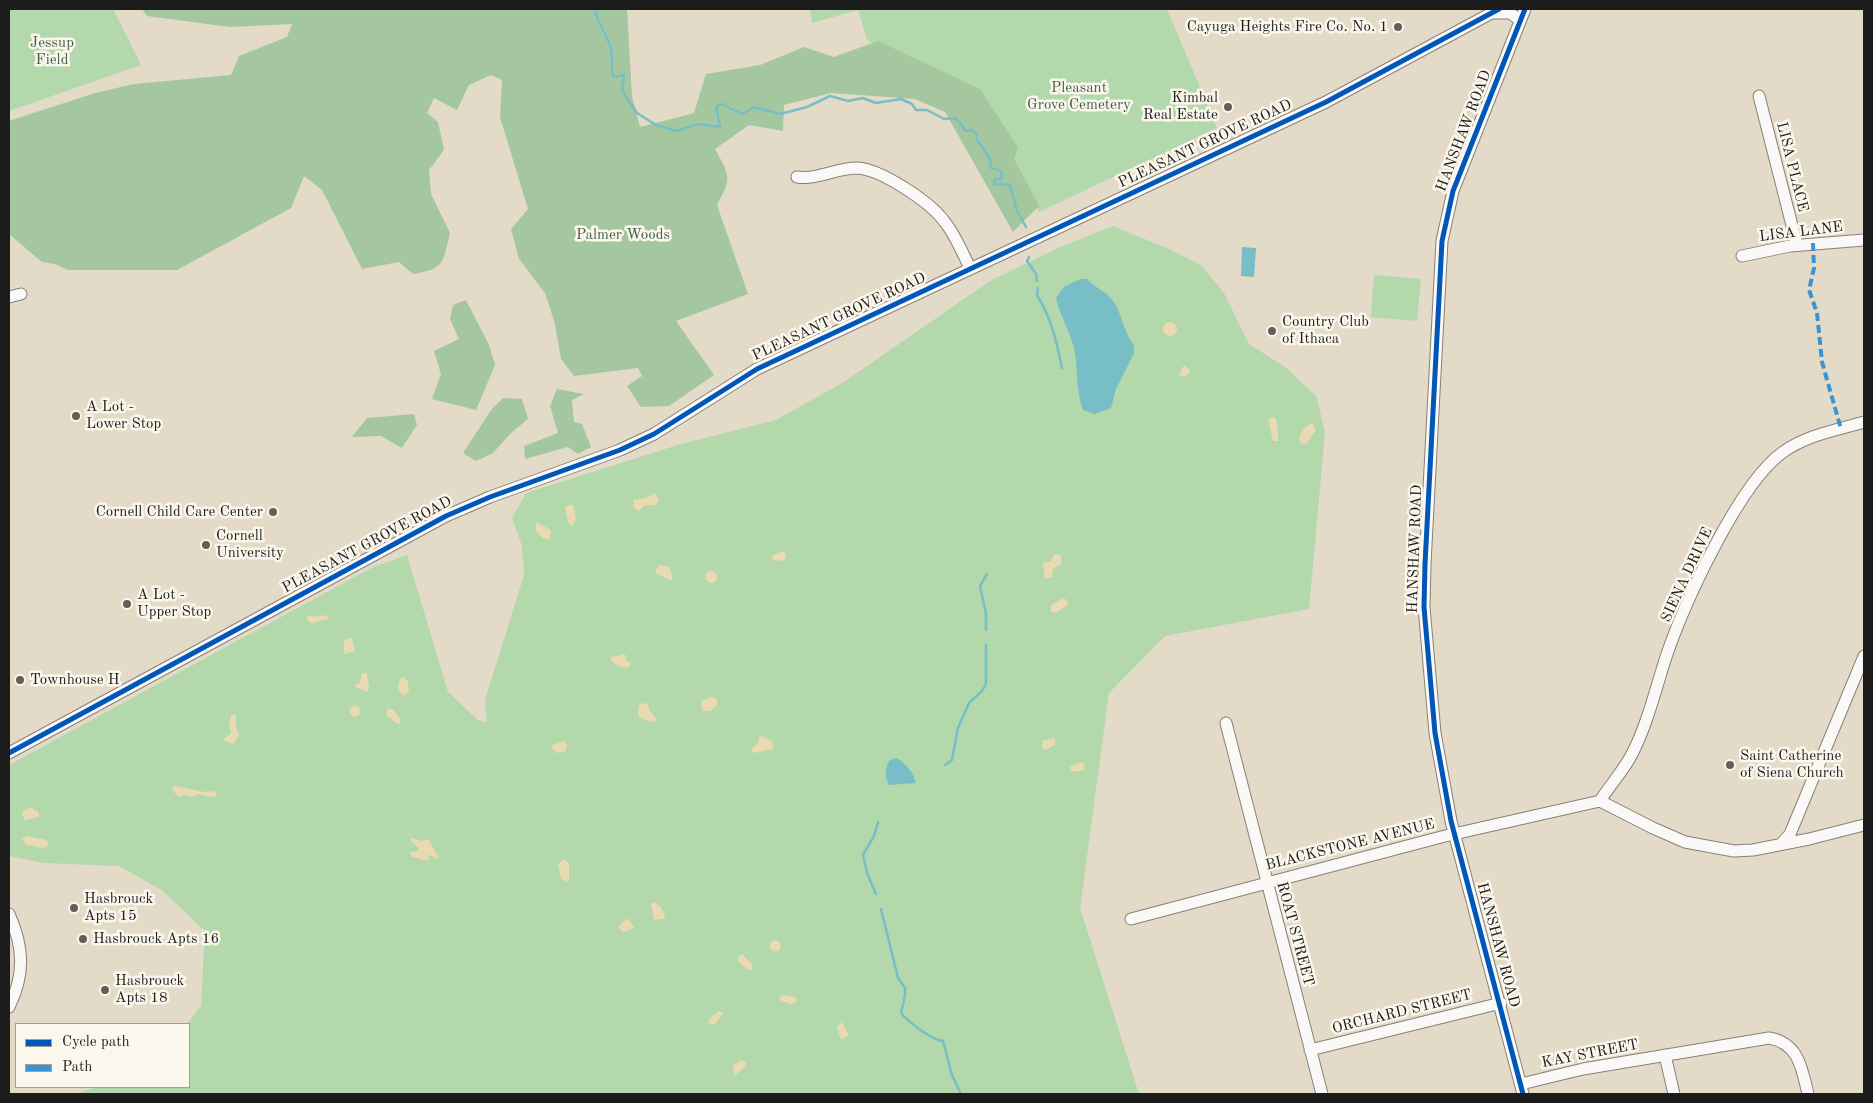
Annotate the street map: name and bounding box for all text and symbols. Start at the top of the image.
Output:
place label: Cayuga Heights Fire Co. No. 1 [1187,18,1388,36]
marker: Cayuga Heights Fire Co. No. 1 [1392,21,1404,33]
park label: Jessup Field [30,34,74,69]
street label: HANSHAW ROAD [1433,68,1495,194]
park label: Pleasant Grove Cemetery [1027,79,1131,114]
place label: Kimbal Real Estate [1143,89,1218,124]
street label: PLEASANT GROVE ROAD [1115,96,1295,192]
marker: Kimbal Real Estate [1222,101,1234,113]
street label: LISA PLACE [1772,120,1812,214]
street label: LISA LANE [1758,218,1844,246]
park label: Palmer Woods [576,226,670,244]
street label: PLEASANT GROVE ROAD [749,269,929,365]
place label: Country Club of Ithaca [1282,313,1369,348]
marker: Country Club of Ithaca [1266,325,1278,337]
place label: A Lot - Lower Stop [86,398,161,433]
marker: A Lot - Lower Stop [70,410,82,422]
street label: HANSHAW ROAD [1404,484,1426,614]
street label: PLEASANT GROVE ROAD [279,493,455,597]
place label: Cornell Child Care Center [96,503,263,521]
marker: Cornell Child Care Center [267,506,279,518]
street label: SIENA DRIVE [1657,525,1717,625]
place label: Cornell University [216,527,284,562]
marker: Cornell University [200,539,212,551]
place label: A Lot - Upper Stop [137,586,211,621]
marker: A Lot - Upper Stop [121,598,133,610]
place label: Townhouse H [30,671,120,689]
marker: Townhouse H [14,674,26,686]
place label: Saint Catherine of Siena Church [1740,747,1844,782]
marker: Saint Catherine of Siena Church [1724,759,1736,771]
street label: BLACKSTONE AVENUE [1264,815,1436,875]
street label: ROAT STREET [1272,880,1318,988]
street label: HANSHAW ROAD [1473,881,1523,1009]
place label: Hasbrouck Apts 15 [84,890,153,925]
marker: Hasbrouck Apts 15 [68,902,80,914]
place label: Hasbrouck Apts 16 [93,930,219,948]
marker: Hasbrouck Apts 16 [77,933,89,945]
place label: Hasbrouck Apts 18 [115,972,184,1007]
marker: Hasbrouck Apts 18 [99,984,111,996]
street label: ORCHARD STREET [1330,986,1474,1038]
legend [15,1023,190,1088]
text: Cycle path [62,1035,130,1050]
street label: KAY STREET [1540,1036,1640,1072]
text: Path [62,1060,92,1075]

